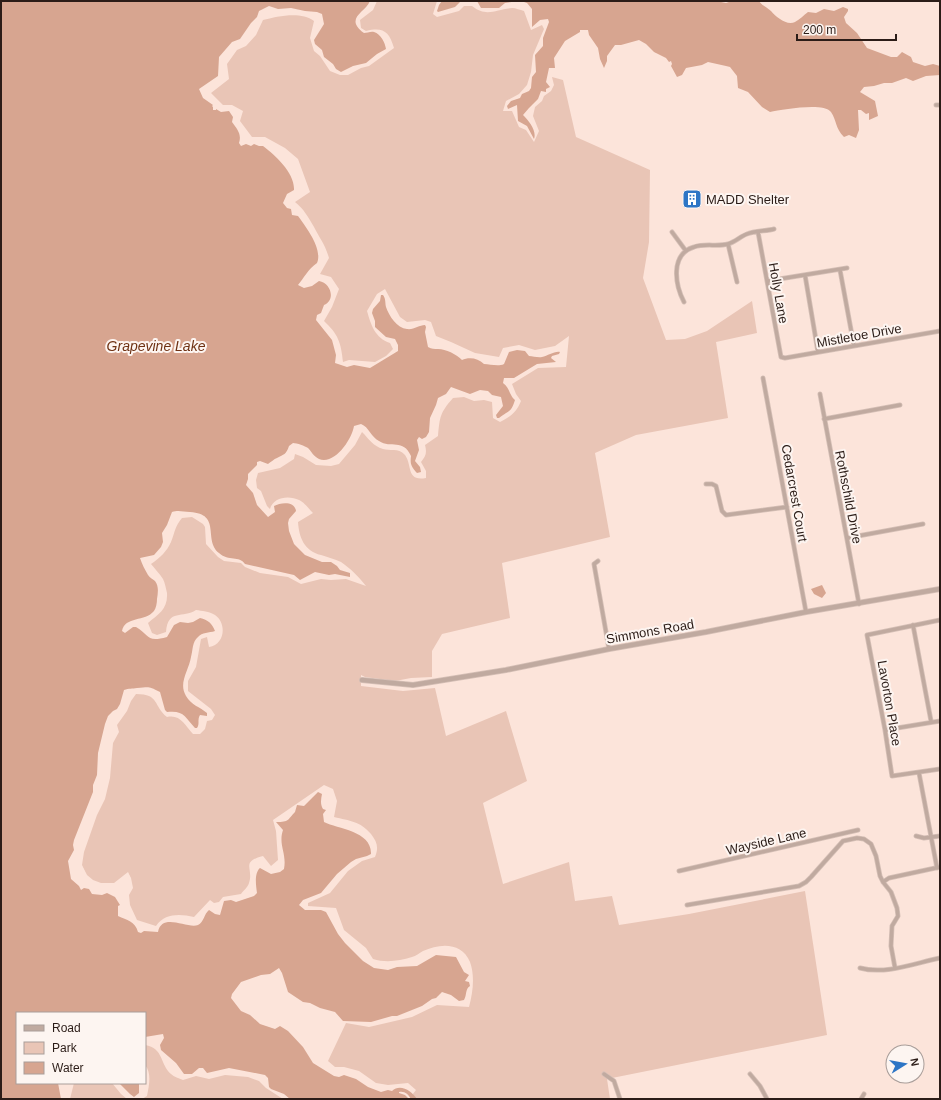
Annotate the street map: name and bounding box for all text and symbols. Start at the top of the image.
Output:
scale bar [797,16,896,42]
text: 200 m [803,23,836,37]
building icon: MADD Shelter [681,188,703,210]
place label: MADD Shelter [706,192,790,207]
street label: Holly Lane [766,262,791,325]
street label: Mistletoe Drive [815,321,903,350]
water label: Grapevine Lake [107,338,206,354]
street label: Cedarcrest Court [779,443,811,544]
street label: Rothschild Drive [832,449,865,545]
street label: Simmons Road [605,616,695,647]
street label: Lavorton Place [875,659,904,747]
street label: Wayside Lane [725,825,808,858]
legend [16,1012,146,1084]
text: Road [52,1021,81,1035]
text: Park [52,1041,78,1055]
north arrow [885,1044,925,1084]
text: N [908,1057,921,1067]
text: Water [52,1061,84,1075]

